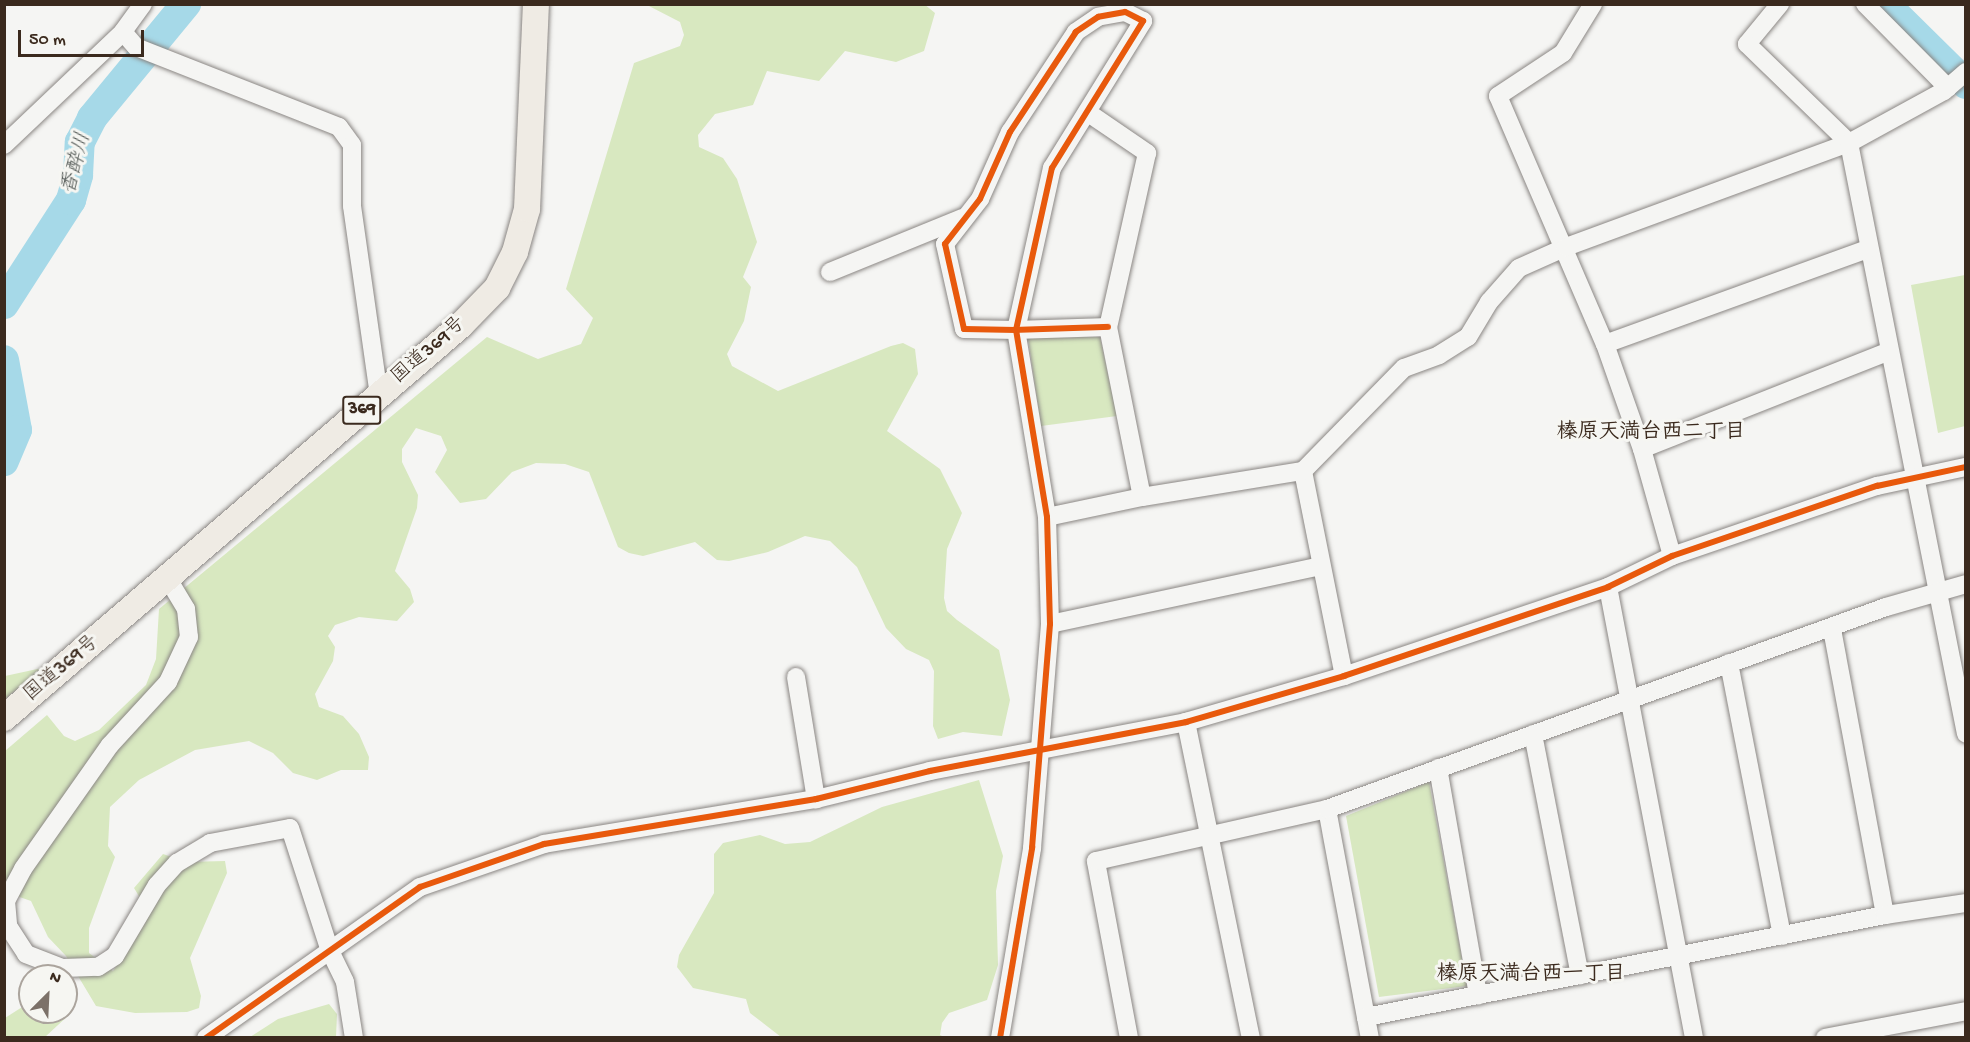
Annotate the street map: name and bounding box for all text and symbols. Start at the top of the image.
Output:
scale bar [21,18,147,56]
text: 50 m [29,30,66,51]
water label: 香酔川 [58,130,98,198]
street label: 国道369号 [387,312,471,390]
road number: 369 [341,395,383,425]
district label: 榛原天満台西二丁目 [1557,421,1745,447]
street label: 国道369号 [20,631,104,707]
district label: 榛原天満台西一丁目 [1437,963,1625,989]
north arrow [18,964,78,1024]
text: N [46,968,63,990]

